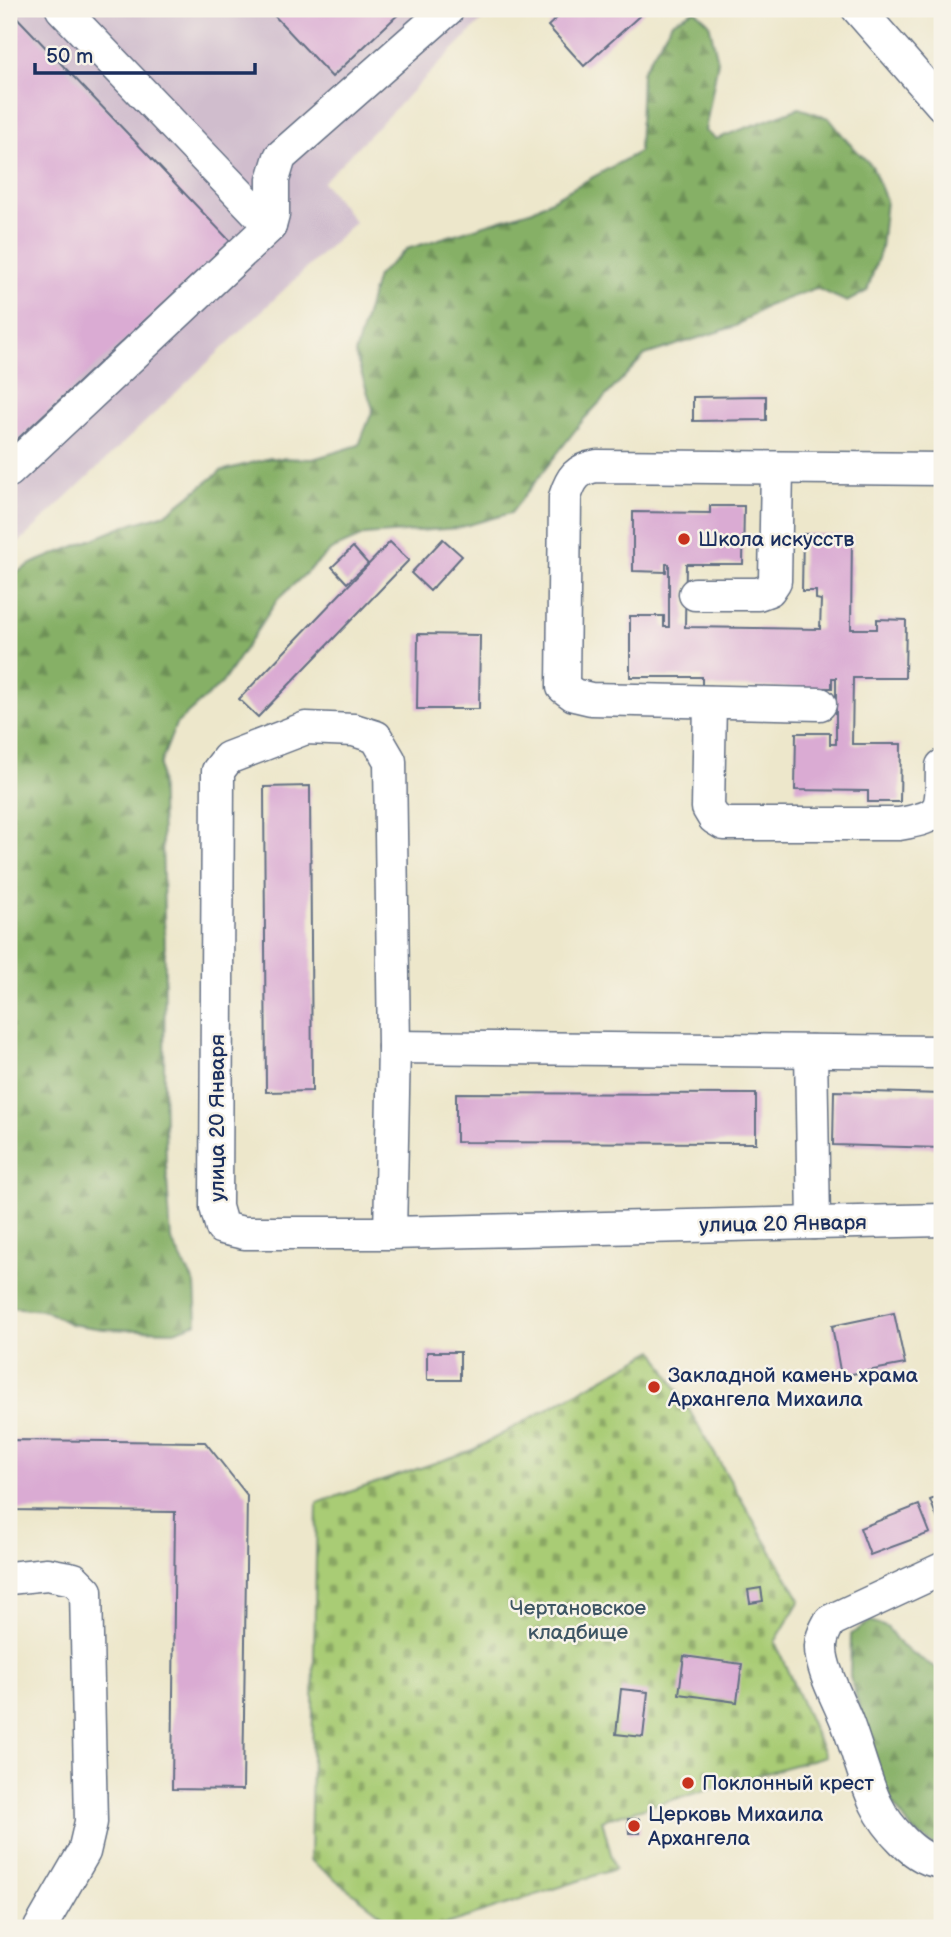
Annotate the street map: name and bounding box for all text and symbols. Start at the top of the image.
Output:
scale bar [35,32,256,76]
text: 50 m [46,44,93,69]
place label: Школа искусств [698,527,854,552]
marker: Школа искусств [676,531,692,547]
street label: улица 20 Января [205,1034,230,1202]
street label: улица 20 Января [699,1210,867,1238]
place label: Закладной камень храма Архангела Михаила [667,1363,919,1412]
marker: Закладной камень храма Архангела Михаила [646,1379,662,1395]
park label: Чертановское кладбище [510,1596,647,1645]
place label: Поклонный крест [702,1771,874,1796]
marker: Поклонный крест [680,1775,696,1791]
place label: Церковь Михаила Архангела [647,1802,824,1851]
marker: Церковь Михаила Архангела [626,1818,642,1834]

